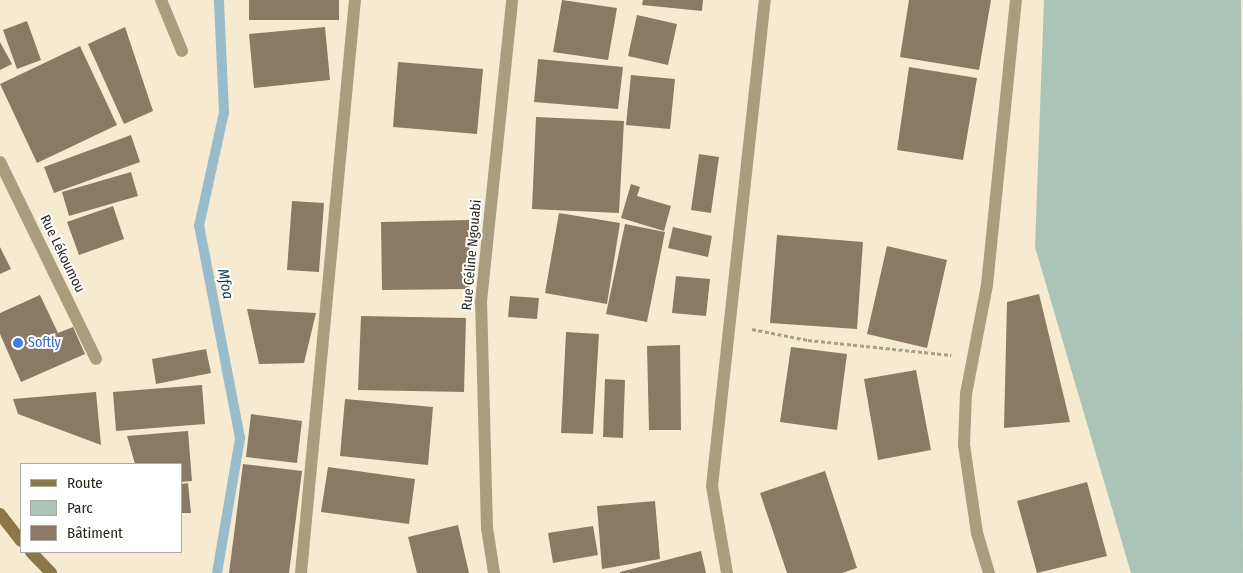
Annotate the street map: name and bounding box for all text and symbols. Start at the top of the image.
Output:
street label: Rue Céline Ngouabi [459,199,485,311]
street label: Rue Lékoumou [36,212,88,296]
water label: Mfoa [213,267,237,301]
place label: Softly [28,335,61,351]
marker: Softly [12,337,24,349]
legend [20,463,182,553]
text: Route [67,474,103,492]
text: Parc [67,499,93,517]
text: Bâtiment [67,524,123,542]

